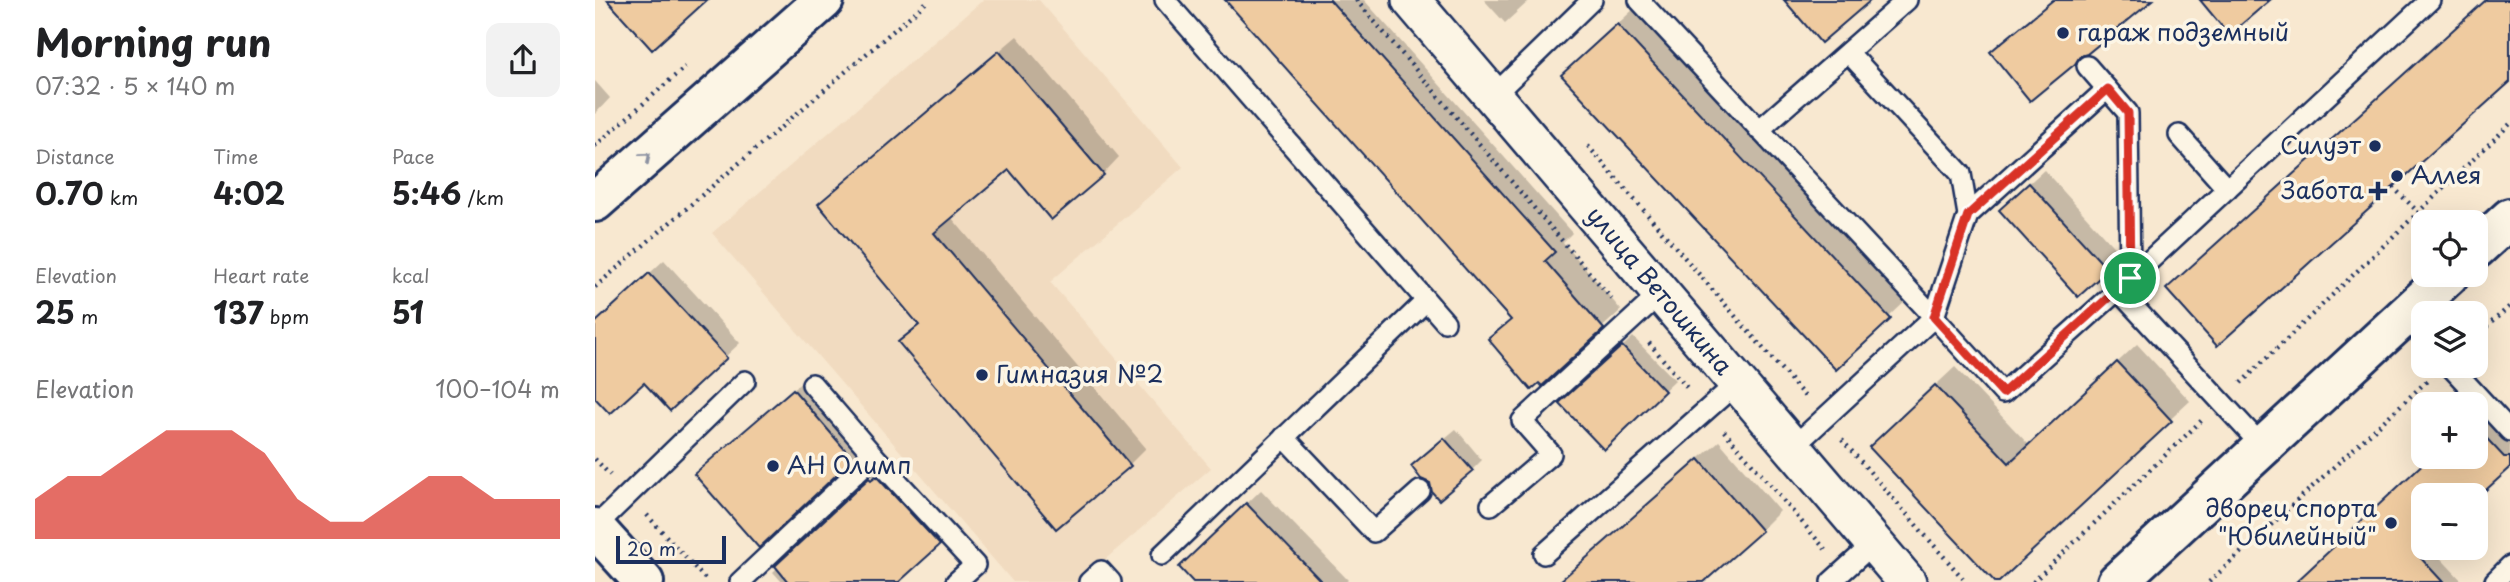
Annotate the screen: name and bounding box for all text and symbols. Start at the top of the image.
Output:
text: Morning run [35,13,271,70]
place label: гараж подземный [2077,13,2289,49]
button: share [486,23,560,97]
marker: гараж подземный [2055,25,2071,41]
text: 07:32 · 5 × 140 m [35,68,236,103]
place label: Силуэт [2280,126,2361,162]
marker: Силуэт [2367,138,2383,154]
text: Distance [35,142,115,170]
text: Time [213,142,258,170]
text: Pace [392,142,435,170]
one-way arrow [638,153,651,165]
place label: Аллея [2411,156,2482,192]
marker: Аллея [2389,168,2405,184]
text: 0.70 [35,170,104,215]
text: 4:02 [213,170,285,215]
text: 5:46 [392,170,461,215]
place label: Забота [2281,171,2364,207]
text: km [104,183,138,211]
text: /km [461,183,504,211]
marker: Забота [2370,183,2386,199]
street label: улица Ветошкина [1579,197,1742,382]
map controls [2411,210,2488,560]
button: locate [2411,210,2488,287]
pin [2100,248,2160,308]
icon: arrive [2111,259,2149,297]
text: Elevation [35,261,117,289]
text: Heart rate [213,261,309,289]
text: kcal [392,261,430,289]
text: 25 [35,289,75,334]
text: 137 [213,289,264,334]
text: 51 [392,289,424,334]
button: layers [2411,301,2488,378]
text: m [75,302,98,330]
text: bpm [264,302,309,330]
place label: Гимназия №2 [996,355,1163,391]
marker: Гимназия №2 [974,367,990,383]
text: Elevation [35,371,134,406]
text: 100–104 m [435,371,560,406]
button: + [2411,392,2488,469]
place label: АН Олимп [787,446,911,482]
marker: АН Олимп [765,458,781,474]
button: − [2411,483,2488,560]
place label: дворец спорта "Юбилейный" [2206,489,2377,553]
marker: дворец спорта "Юбилейный" [2383,515,2399,531]
scale bar [616,533,726,565]
text: 20 m [627,534,676,562]

